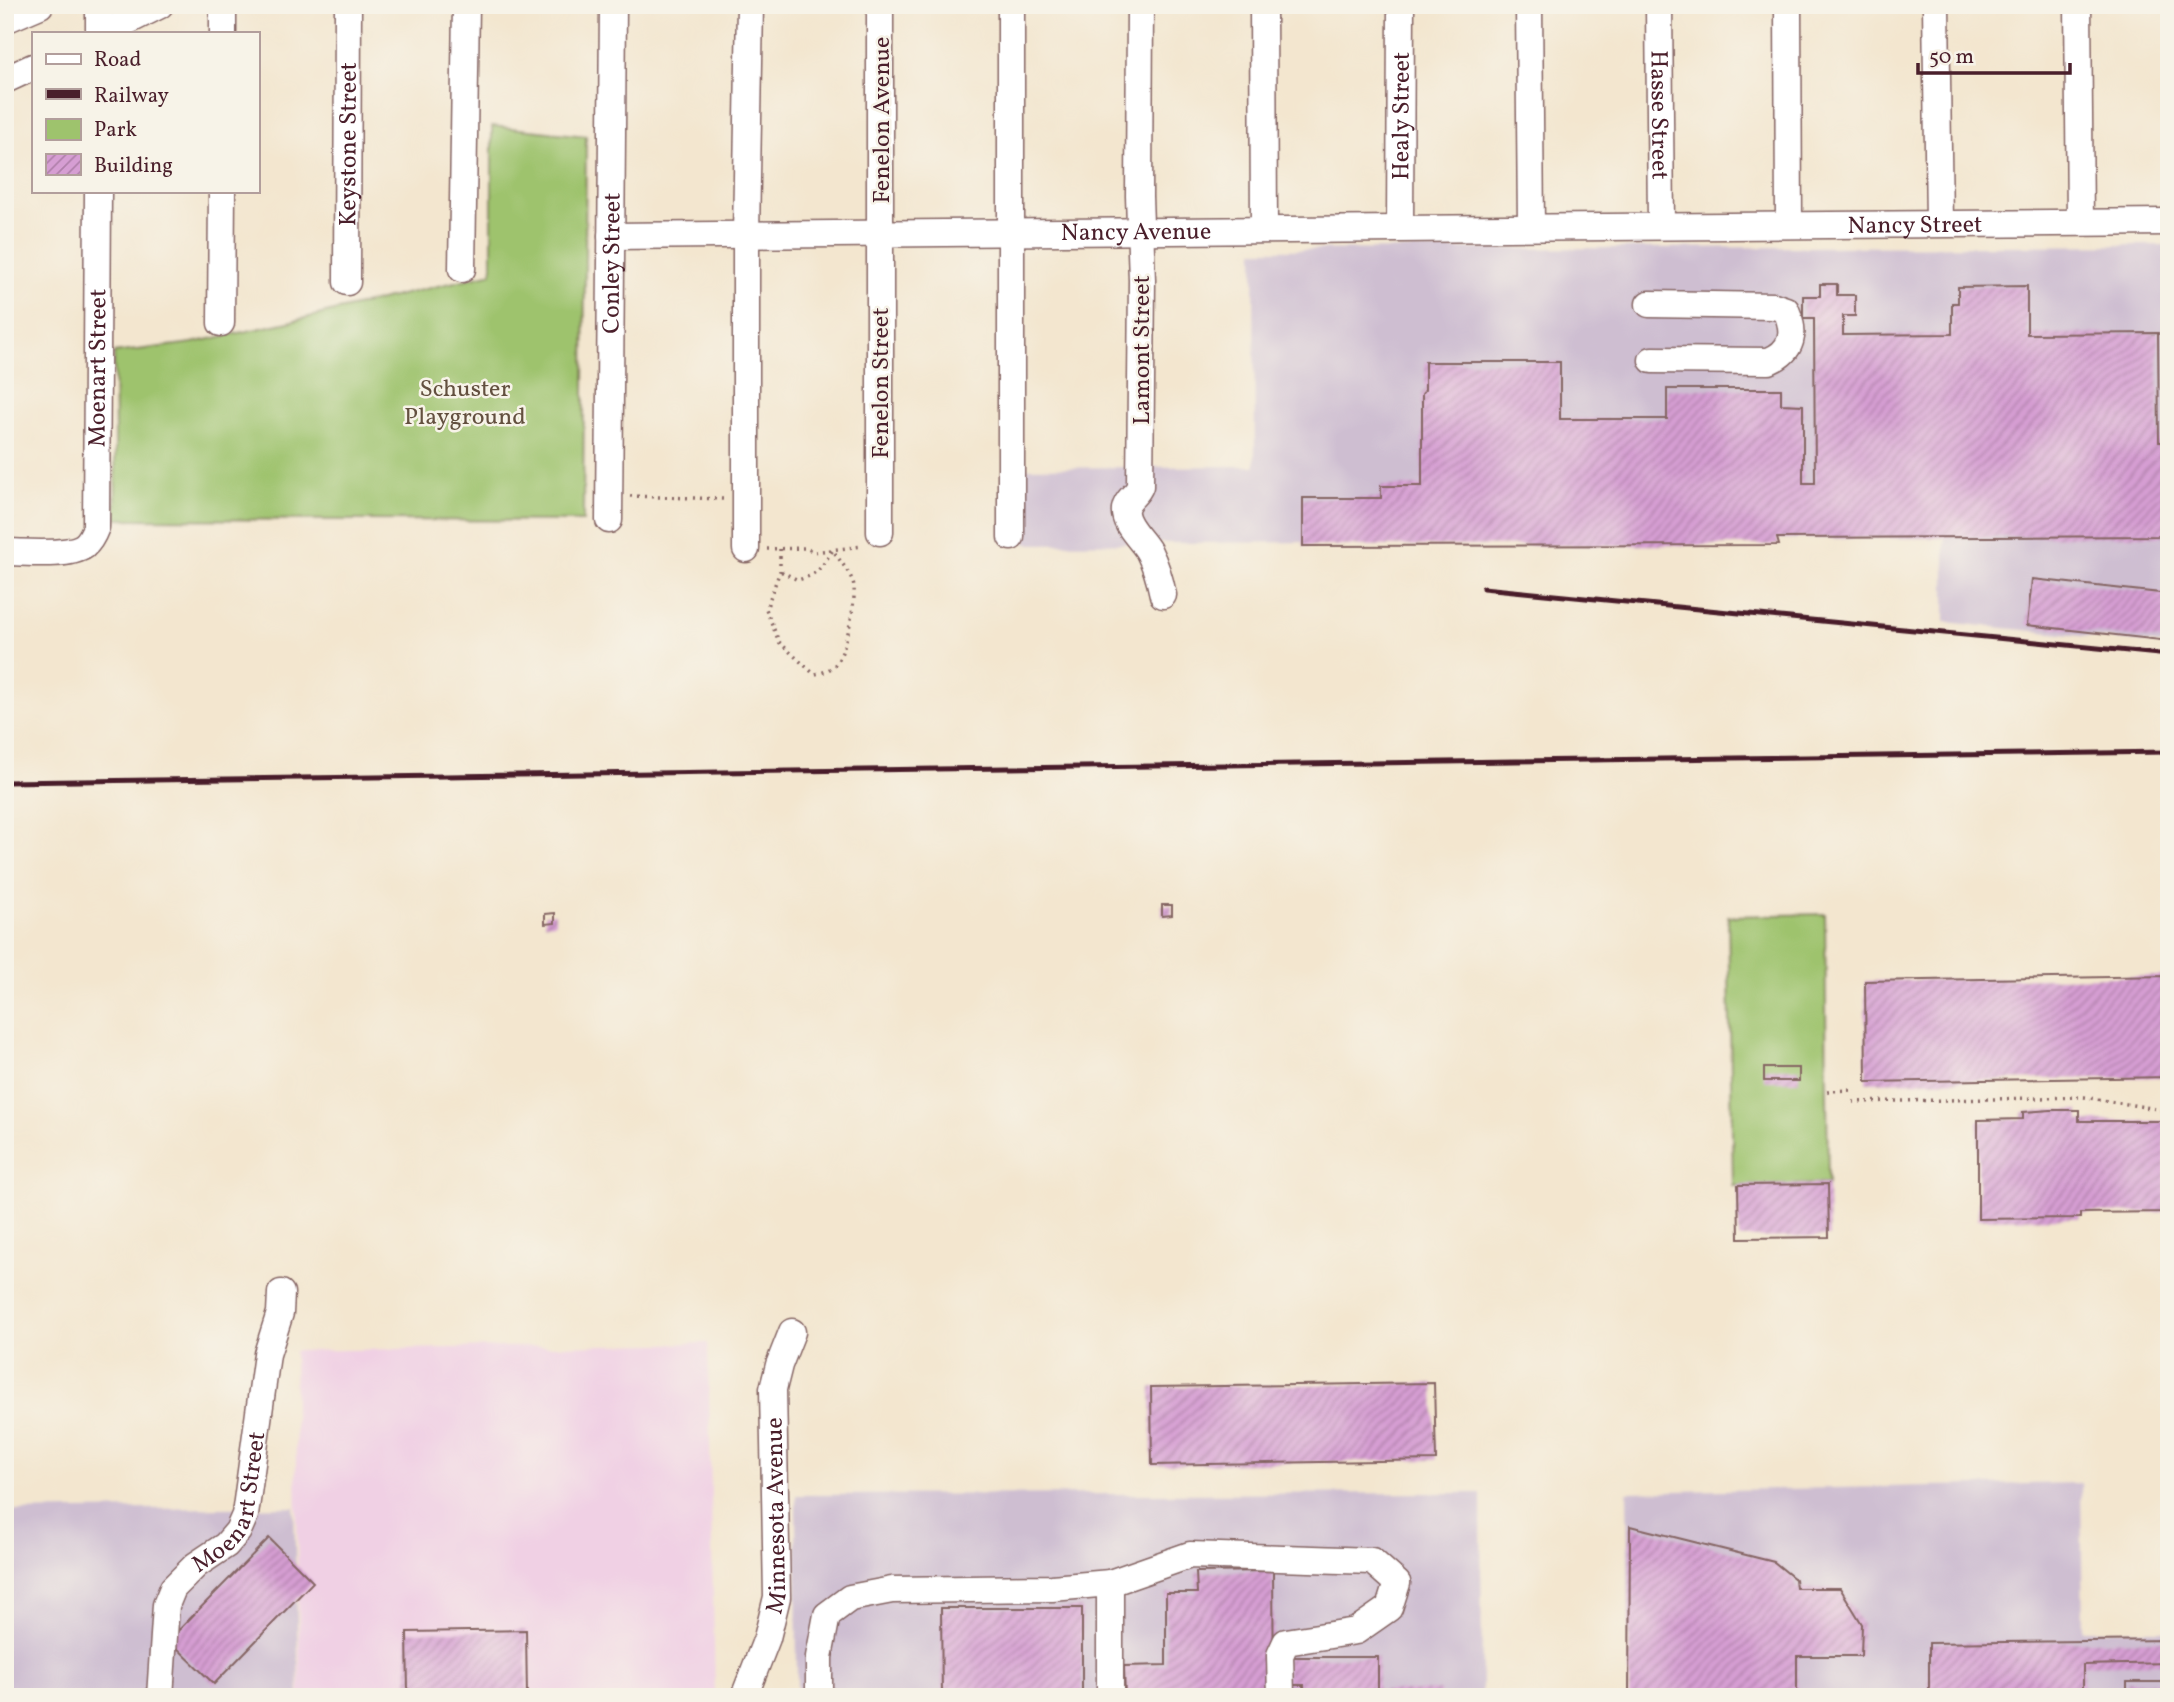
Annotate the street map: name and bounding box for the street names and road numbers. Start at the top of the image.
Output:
street label: Fenelon Avenue [866,37,900,203]
street label: Hasse Street [1640,50,1676,180]
street label: Healy Street [1385,52,1420,180]
street label: Keystone Street [332,62,367,226]
street label: Conley Street [595,192,631,334]
street label: Nancy Street [1847,209,1983,244]
street label: Nancy Avenue [1061,216,1211,251]
street label: Lamont Street [1126,275,1160,425]
street label: Moenart Street [81,288,116,447]
street label: Fenelon Street [865,307,899,459]
street label: Minnesota Avenue [758,1417,797,1618]
street label: Moenart Street [186,1430,275,1582]

